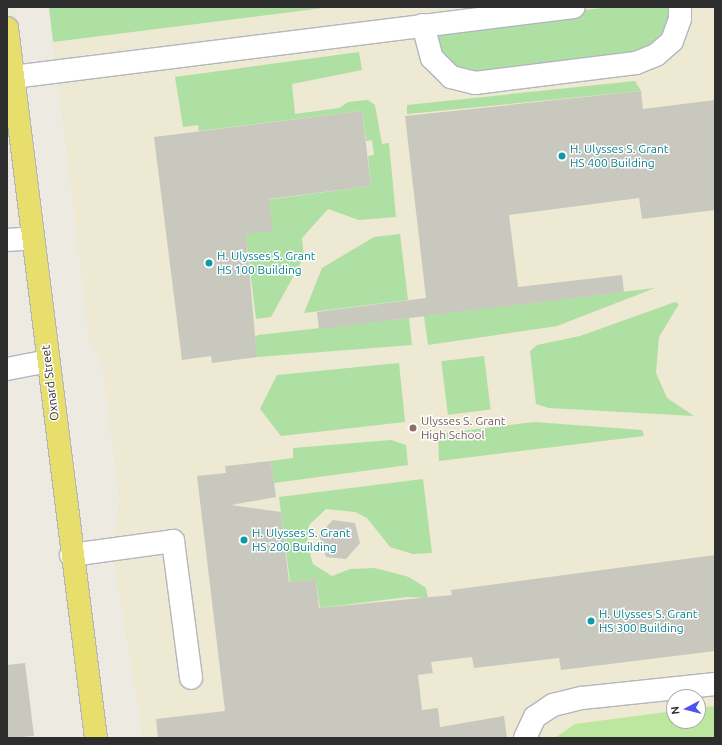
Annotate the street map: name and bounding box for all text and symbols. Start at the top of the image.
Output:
place label: H. Ulysses S. Grant HS 400 Building [570,142,669,170]
marker: H. Ulysses S. Grant HS 400 Building [557,151,567,161]
place label: H. Ulysses S. Grant HS 100 Building [217,249,316,277]
marker: H. Ulysses S. Grant HS 100 Building [204,258,214,268]
street label: Oxnard Street [38,344,62,422]
place label: Ulysses S. Grant High School [421,414,506,442]
marker: Ulysses S. Grant High School [408,423,418,433]
place label: H. Ulysses S. Grant HS 200 Building [252,526,351,554]
marker: H. Ulysses S. Grant HS 200 Building [239,535,249,545]
place label: H. Ulysses S. Grant HS 300 Building [599,607,698,635]
marker: H. Ulysses S. Grant HS 300 Building [586,616,596,626]
north arrow [666,689,706,729]
text: N [669,706,682,715]

